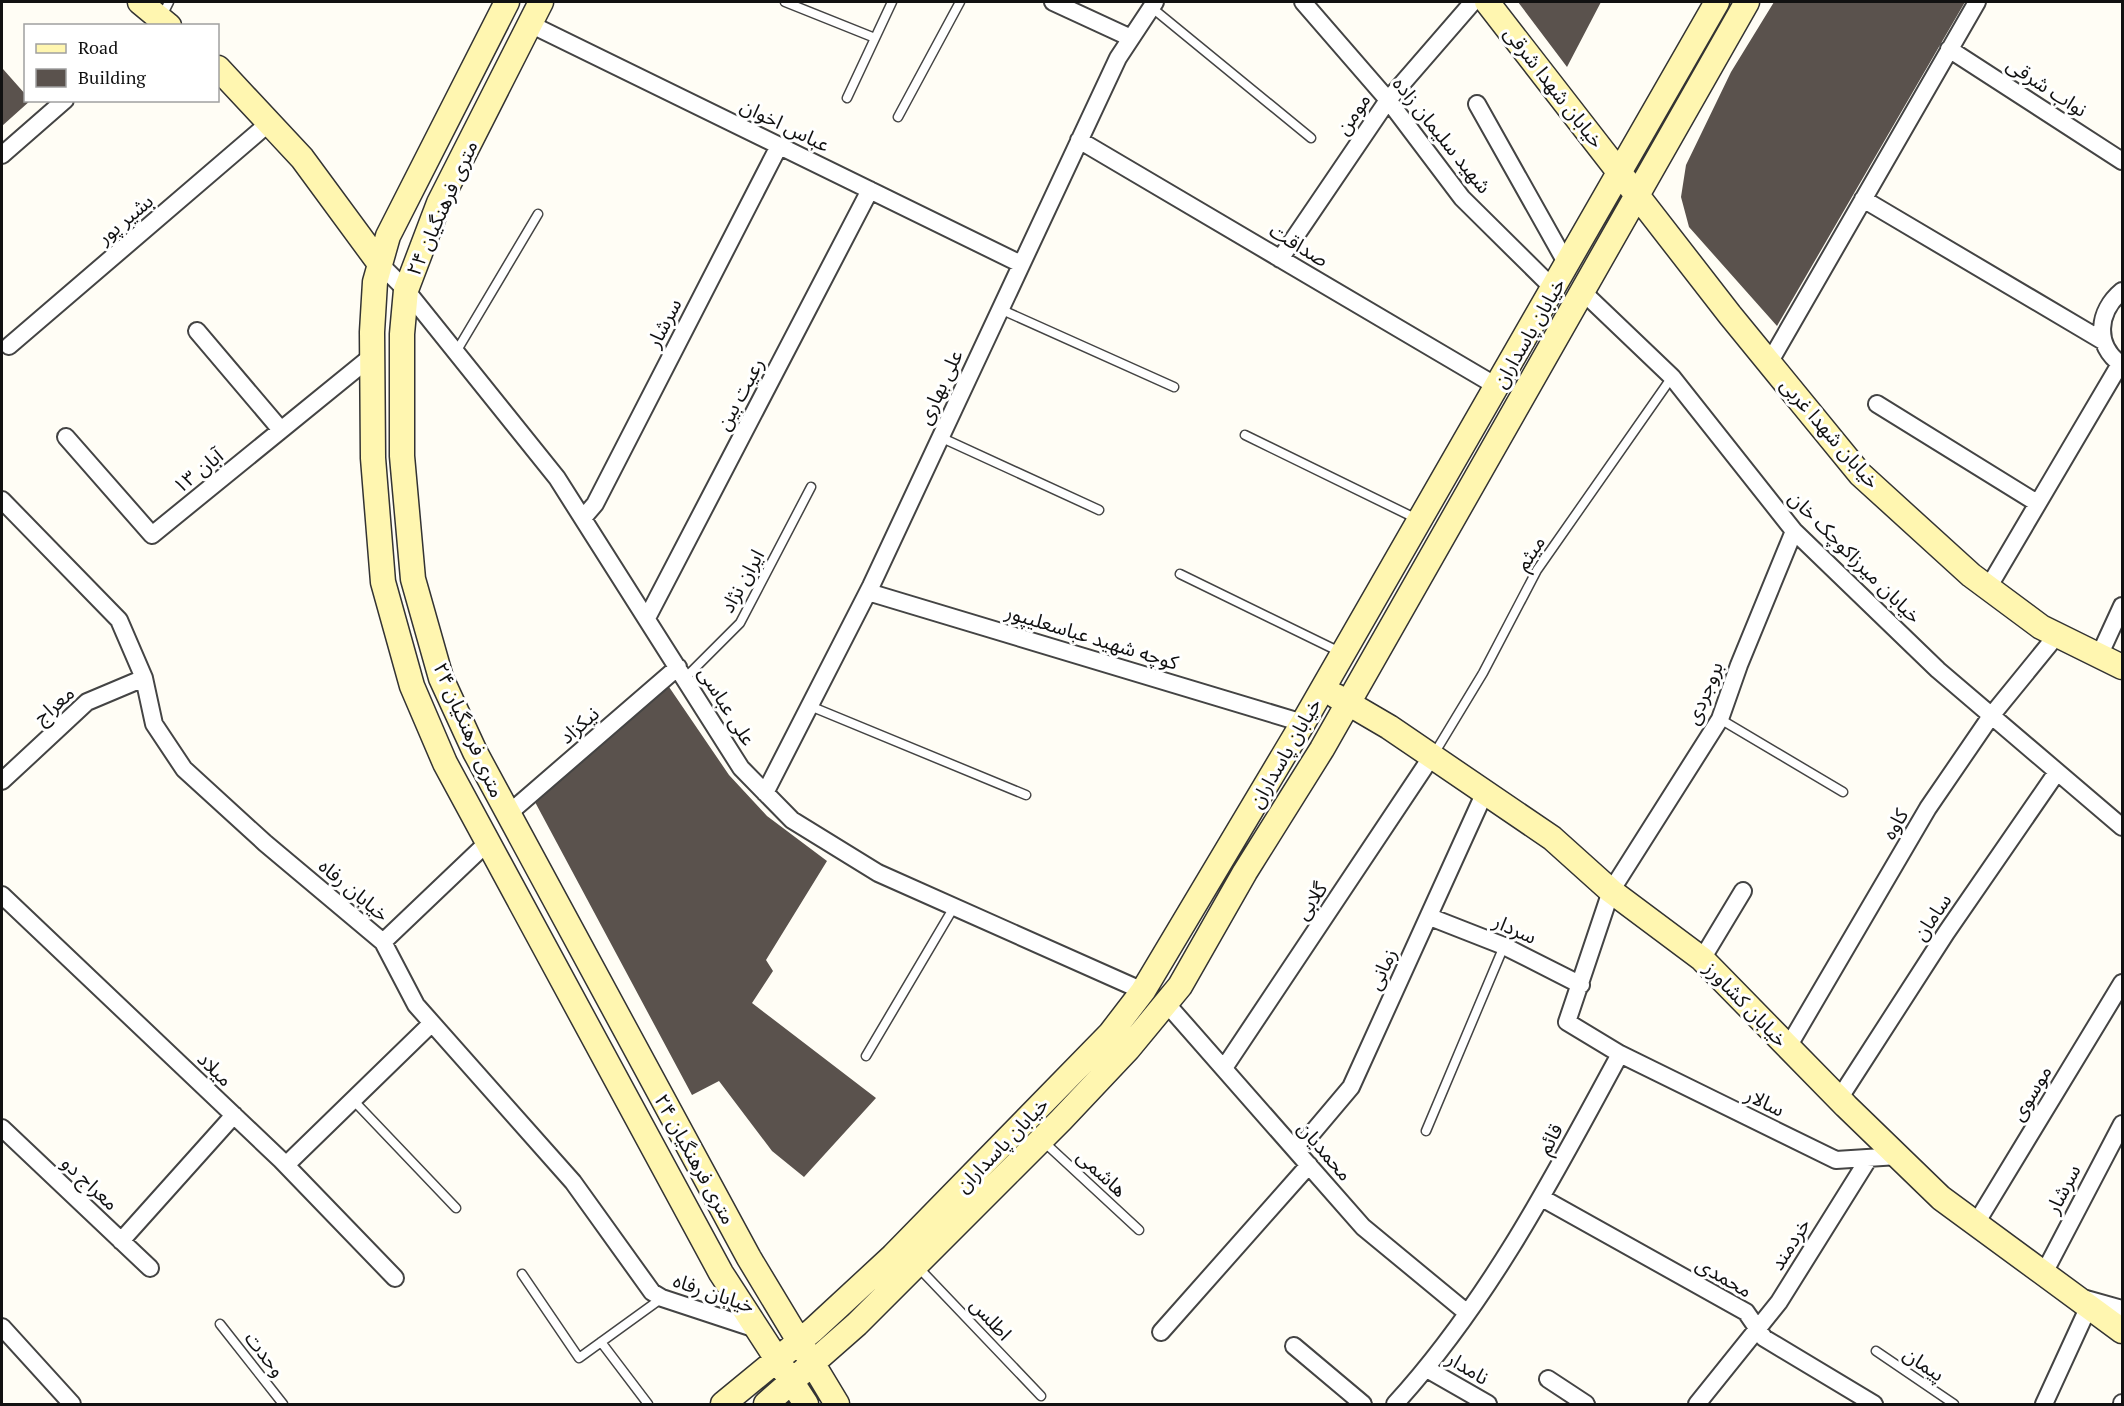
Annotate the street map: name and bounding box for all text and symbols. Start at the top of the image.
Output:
street label: خیابان شهدا شرقی [1498,20,1610,153]
legend [24,24,219,102]
text: Road [78,35,118,59]
street label: نواب شرقی [2002,50,2093,123]
text: Building [78,65,146,89]
street label: شهید سلیمان زاده [1387,71,1498,199]
street label: مومن [1329,87,1376,140]
street label: عباس اخوان [736,91,834,158]
street label: ۲۴ متری فرهنگیان [400,136,483,280]
street label: بشیر پور [90,187,159,251]
street label: صداقت [1265,216,1334,273]
street label: خیابان پاسداران [1486,273,1571,393]
street label: سرشار [639,294,687,353]
street label: علی بهاری [911,345,969,429]
street label: رعیت بین [709,353,770,435]
street label: خیابان شهدا غربی [1775,372,1886,494]
street label: ۱۳ آبان [167,441,229,499]
street label: خیابان میرزاکوچک خان [1783,484,1928,629]
street label: میثم [1508,530,1553,577]
street label: ایران نژاد [713,544,770,617]
street label: کوچه شهید عباسعلیپور [1001,597,1183,676]
street label: بروجردی [1678,657,1729,728]
street label: ۲۴ متری فرهنگیان [428,658,511,802]
street label: علی عباسی [692,661,762,751]
street label: معراج [27,679,81,731]
street label: خیابان پاسداران [1242,693,1327,813]
street label: نیکزاد [553,700,604,749]
street label: کاوه [1875,803,1914,844]
street label: خیابان رفاه [313,852,395,927]
street label: گلابی [1288,876,1333,925]
street label: سامان [1906,888,1957,946]
street label: سردار [1488,907,1541,950]
street label: زمانی [1360,944,1403,994]
street label: خیابان کشاورز [1698,954,1794,1052]
street label: میلاد [192,1045,239,1092]
street label: موسوی [2003,1060,2058,1126]
street label: سالار [1740,1080,1789,1123]
street label: ۲۴ متری فرهنگیان [648,1089,742,1229]
street label: خیابان پاسداران [949,1091,1054,1198]
street label: محمدیان [1292,1115,1359,1186]
street label: قائم [1530,1119,1571,1160]
street label: هاشمی [1071,1143,1133,1203]
street label: معراج دو [54,1149,125,1218]
street label: سرشار [2038,1160,2086,1219]
street label: خردمند [1763,1213,1816,1275]
street label: محمدی [1691,1250,1757,1303]
street label: خیابان رفاه [670,1266,758,1319]
street label: اطلس [965,1291,1018,1346]
street label: وحدت [239,1325,292,1382]
street label: پیمان [1898,1340,1950,1387]
street label: نامدار [1441,1344,1494,1391]

